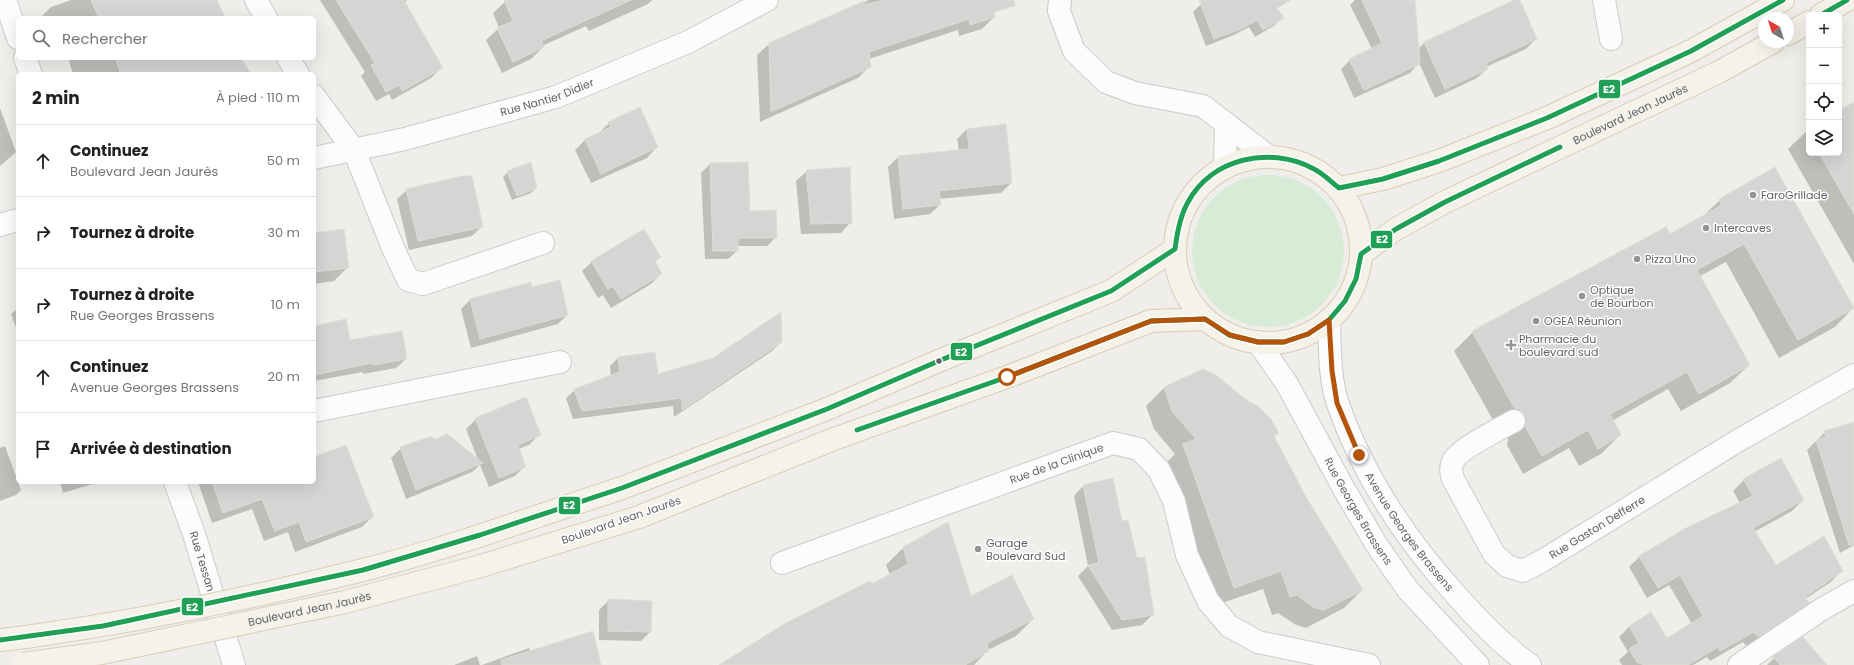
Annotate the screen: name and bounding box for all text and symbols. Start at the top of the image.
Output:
north arrow [1758,12,1794,48]
map controls [1806,12,1842,156]
button: + [1806,12,1842,48]
search box [16,16,316,60]
icon: search [30,27,52,49]
text: Rechercher [62,28,148,49]
button: − [1806,48,1842,84]
street label: Rue Nantier Didier [498,74,596,120]
line badge: E2 [1598,79,1621,99]
street label: Boulevard Jean Jaurès [1570,80,1691,148]
text: E2 [1603,81,1615,97]
button: locate [1806,84,1842,120]
text: 2 min [32,86,80,110]
text: À pied · 110 m [216,88,300,107]
button: layers [1806,120,1842,156]
text: Continuez [70,140,149,161]
icon: ahead [32,150,54,172]
text: 50 m [267,151,300,170]
text: Boulevard Jean Jaurès [70,162,218,181]
place label: FaroGrillade [1761,187,1828,203]
marker: FaroGrillade [1748,190,1758,200]
place label: Intercaves [1714,220,1772,236]
icon: right [32,222,54,244]
text: Tournez à droite [70,222,194,243]
text: 30 m [267,223,300,242]
marker: Intercaves [1701,223,1711,233]
line badge: E2 [1370,230,1393,249]
text: E2 [1376,231,1388,247]
place label: Pizza Uno [1645,251,1696,267]
marker: Pizza Uno [1632,254,1642,264]
place label: Optique de Bourbon [1590,282,1654,311]
text: Tournez à droite [70,284,194,305]
marker: Optique de Bourbon [1577,291,1587,301]
icon: right [32,294,54,316]
text: 10 m [271,295,300,314]
text: Rue Georges Brassens [70,306,215,325]
place label: OGEA Réunion [1544,313,1622,329]
marker: OGEA Réunion [1531,316,1541,326]
place label: Pharmacie du boulevard sud [1519,331,1598,360]
marker: Pharmacie du boulevard sud [1506,340,1516,350]
line badge: E2 [950,342,973,361]
text: E2 [955,344,967,360]
text: Continuez [70,356,149,377]
unlabelled marker [934,356,944,366]
icon: ahead [32,366,54,388]
text: 20 m [267,367,300,386]
route start [998,368,1016,386]
text: Avenue Georges Brassens [70,378,239,397]
icon: arrive [32,438,54,460]
text: Arrivée à destination [70,438,232,459]
street label: Rue de la Clinique [1007,439,1106,488]
route end [1350,446,1368,464]
street label: Rue Georges Brassens [1320,455,1396,569]
street label: Avenue Georges Brassens [1361,469,1457,595]
street label: Rue Gaston Defferre [1546,491,1648,563]
street label: Boulevard Jean Jaurès [559,492,683,548]
line badge: E2 [558,496,581,515]
text: E2 [563,497,575,513]
street label: Rue Tessan [186,529,219,594]
place label: Garage Boulevard Sud [986,535,1065,564]
marker: Garage Boulevard Sud [973,544,983,554]
street label: Boulevard Jean Jaurès [247,587,373,630]
line badge: E2 [181,597,204,616]
text: E2 [186,599,198,615]

